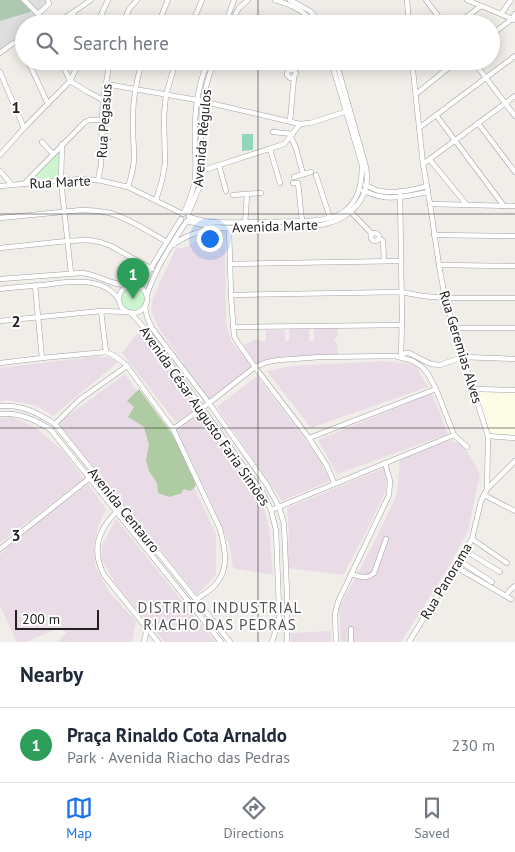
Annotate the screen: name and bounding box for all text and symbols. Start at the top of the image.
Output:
search box [15,15,500,70]
icon: search [33,29,61,57]
text: Search here [73,31,169,55]
street label: Rua Pegasus [92,83,116,159]
street label: Avenida Régulos [189,88,215,188]
text: 1 [11,97,21,117]
street label: Rua Marte [29,171,91,193]
street label: Avenida Marte [232,216,318,236]
your location [197,226,223,252]
pin: 1 [117,258,149,299]
street label: Rua Geremias Alves [435,288,487,406]
text: 2 [11,311,21,331]
street label: Avenida César Augusto Faria Simões [136,323,274,510]
street label: Avenida Centauro [84,464,164,556]
text: 3 [11,525,21,545]
street label: Rua Panorama [416,540,476,622]
district label: DISTRITO INDUSTRIAL RIACHO DAS PEDRAS [138,598,302,634]
scale bar [15,607,99,630]
text: 200 m [22,610,60,628]
text: Nearby [20,661,83,688]
text: Praça Rinaldo Cota Arnaldo [67,723,287,747]
text: 1 [31,735,41,755]
text: 230 m [452,735,495,755]
text: Park · Avenida Riacho das Pedras [67,747,290,767]
tab: Map [65,794,93,842]
tab: Directions [223,794,284,842]
tab: Saved [414,794,450,842]

